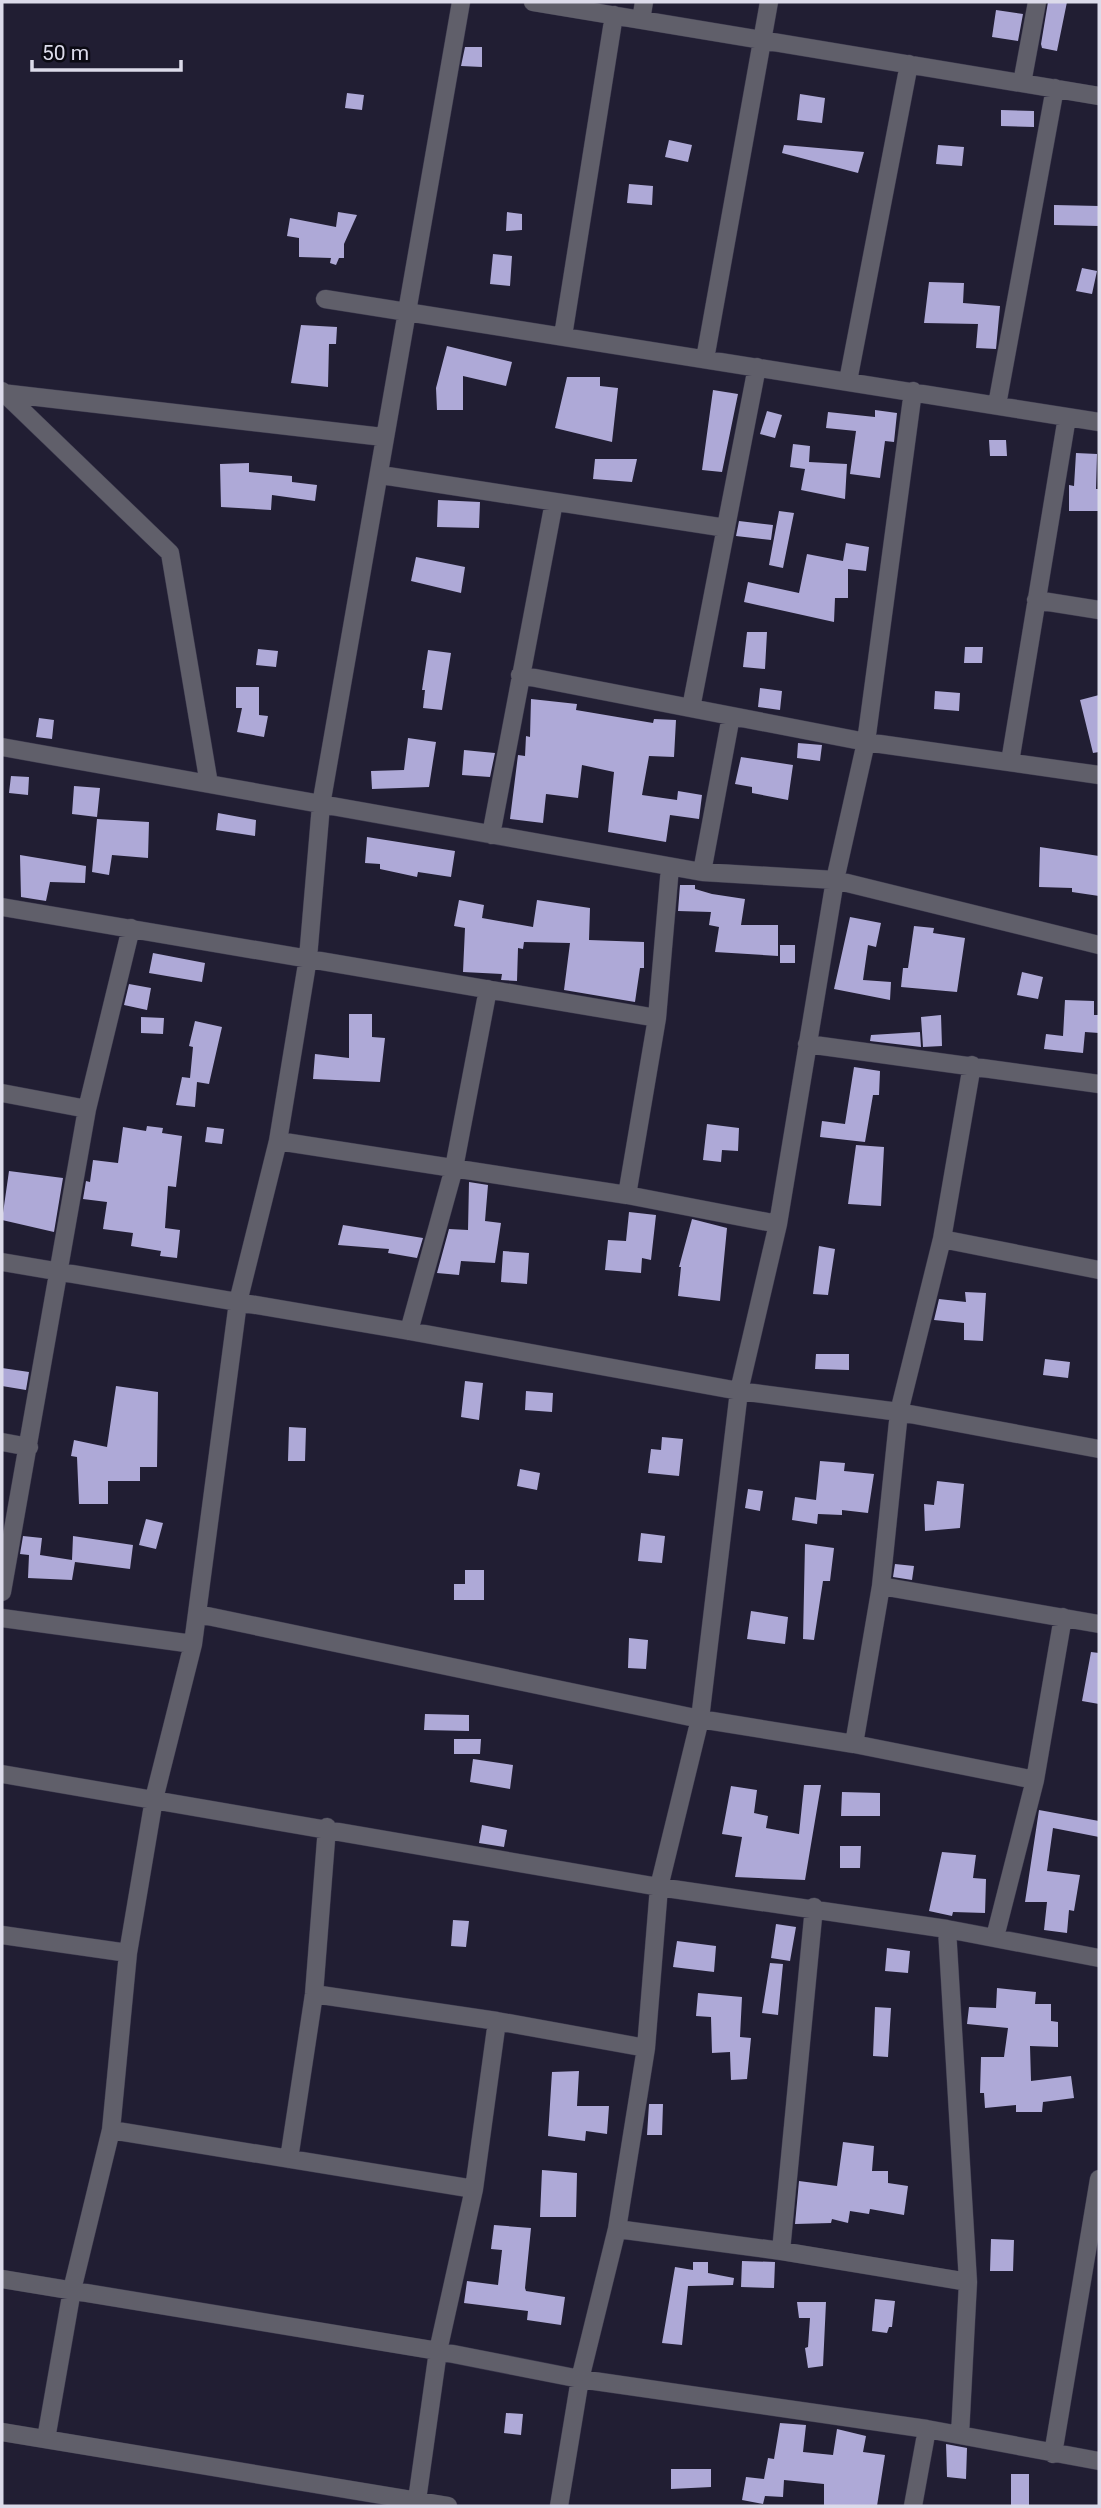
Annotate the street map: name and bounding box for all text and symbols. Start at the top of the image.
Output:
scale bar [32,28,180,72]
text: 50 m [42,41,89,65]

